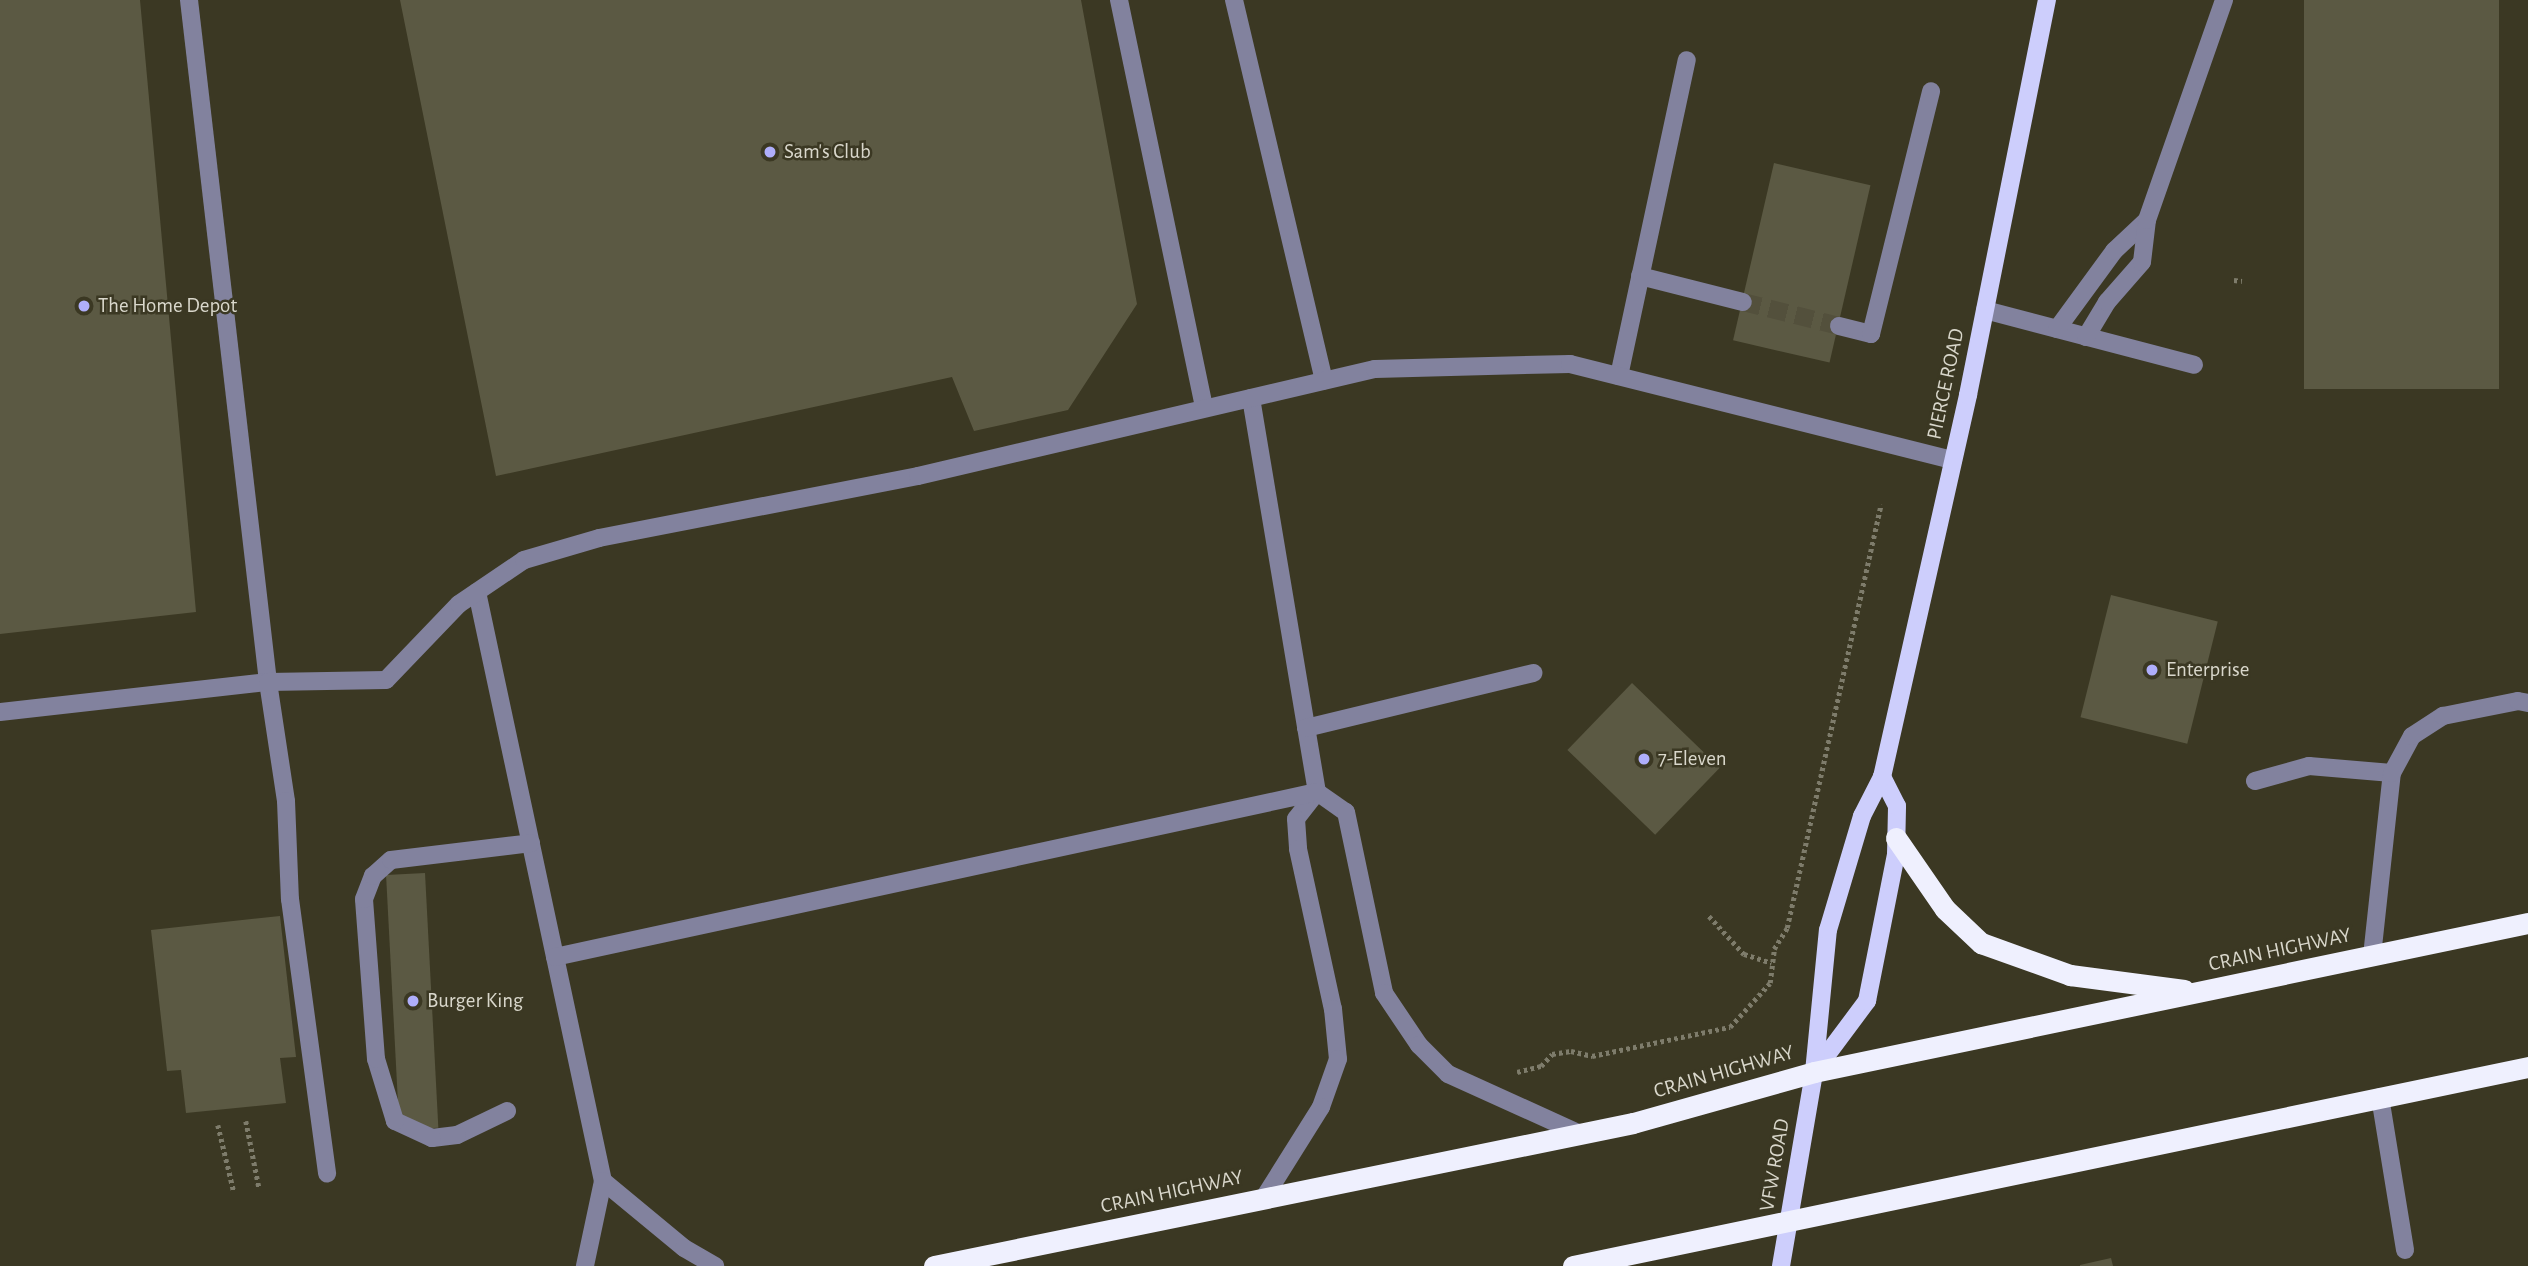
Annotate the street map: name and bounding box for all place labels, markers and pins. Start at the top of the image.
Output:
place label: Sam's Club [784,139,871,165]
marker: Sam's Club [762,144,778,160]
place label: The Home Depot [98,293,237,319]
marker: The Home Depot [76,298,92,314]
place label: Enterprise [2166,657,2249,683]
marker: Enterprise [2144,662,2160,678]
place label: 7-Eleven [1658,746,1727,772]
marker: 7-Eleven [1636,751,1652,767]
place label: Burger King [427,988,523,1014]
marker: Burger King [405,993,421,1009]

